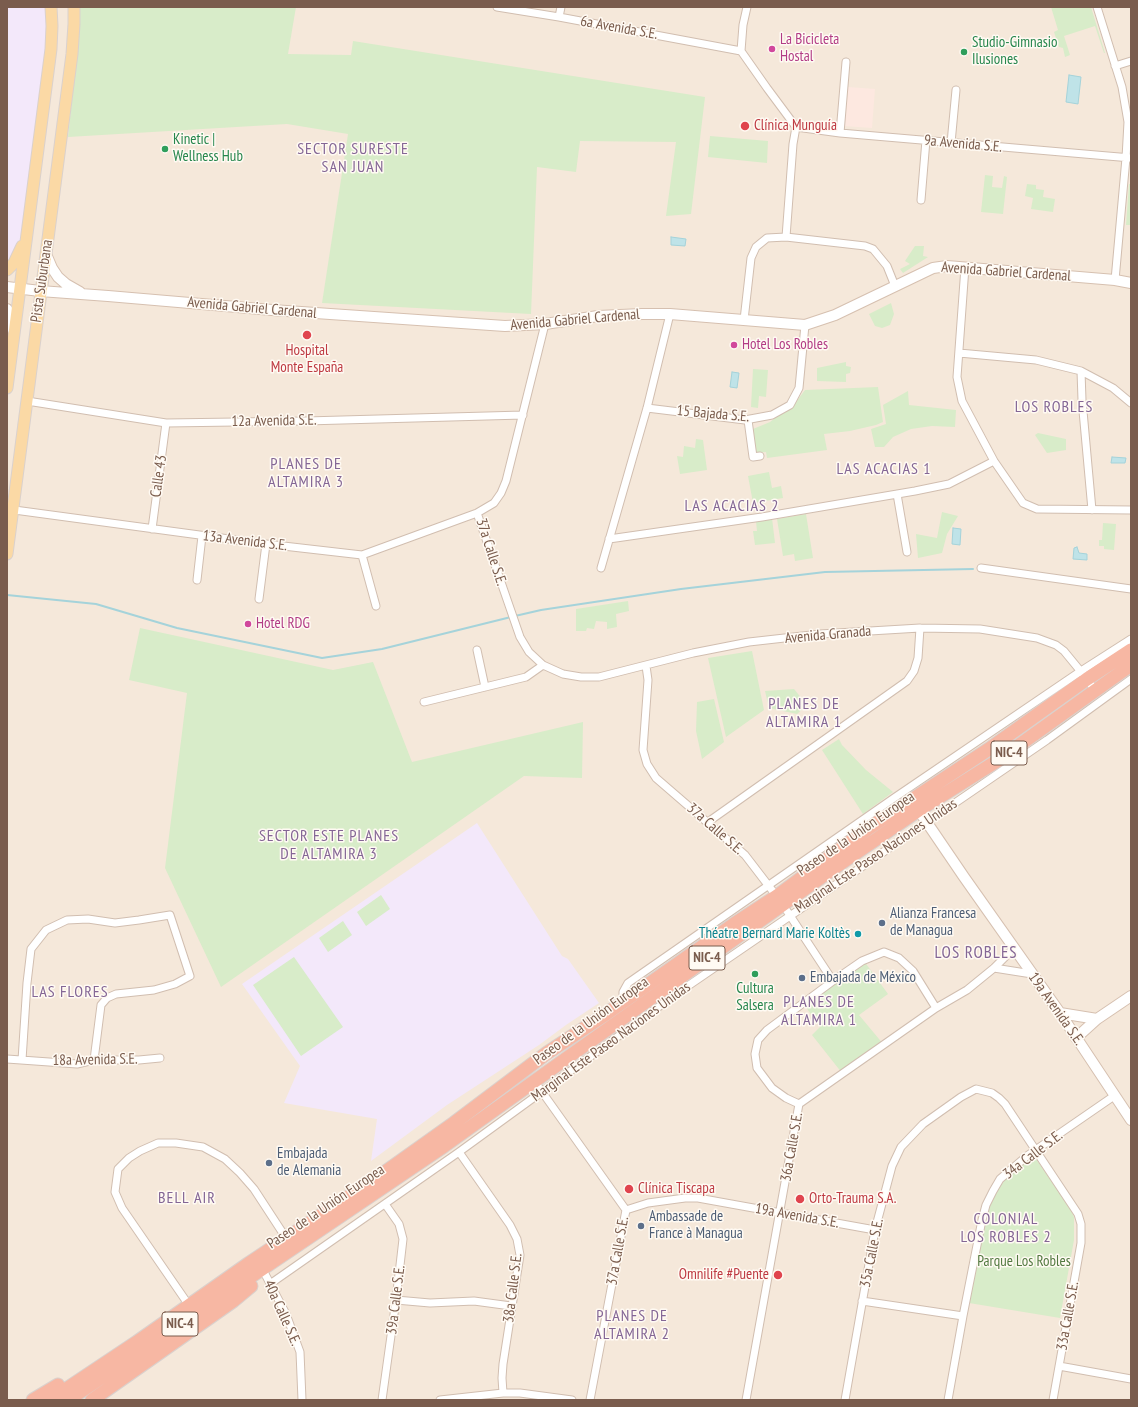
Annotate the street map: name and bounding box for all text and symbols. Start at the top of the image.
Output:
street label: 6a Avenida S.E. [579,12,659,44]
place label: La Bicicleta Hostal [780,31,839,66]
place label: Studio-Gimnasio Ilusiones [972,34,1057,69]
marker: La Bicicleta Hostal [767,44,777,54]
marker: Studio-Gimnasio Ilusiones [959,47,969,57]
place label: Clínica Munguía [754,117,837,135]
marker: Clínica Munguía [739,120,751,132]
place label: Kinetic | Wellness Hub [173,131,243,166]
street label: 9a Avenida S.E. [923,132,1003,156]
district label: SECTOR SURESTE SAN JUAN [297,139,409,177]
marker: Kinetic | Wellness Hub [160,144,170,154]
street label: Pista Suburbana [27,238,57,324]
street label: Avenida Gabriel Cardenal [941,258,1071,286]
street label: Avenida Gabriel Cardenal [187,293,317,323]
street label: Avenida Gabriel Cardenal [510,305,640,335]
marker: Hospital Monte España [301,329,313,341]
place label: Hotel Los Robles [742,336,828,354]
marker: Hotel Los Robles [729,340,739,350]
place label: Hospital Monte España [271,342,343,377]
district label: LOS ROBLES [1015,397,1093,417]
street label: 15 Bajada S.E. [676,402,750,426]
street label: 12a Avenida S.E. [231,411,317,431]
street label: Calle 43 [147,454,171,498]
district label: PLANES DE ALTAMIRA 3 [268,454,344,492]
district label: LAS ACACIAS 1 [837,459,931,479]
district label: LAS ACACIAS 2 [685,496,779,516]
street label: 37a Calle S.E. [472,516,510,588]
street label: 13a Avenida S.E. [202,527,288,555]
place label: Hotel RDG [256,615,310,633]
marker: Hotel RDG [243,619,253,629]
street label: Avenida Granada [784,622,872,648]
district label: PLANES DE ALTAMIRA 1 [766,694,842,732]
road number: NIC-4 [991,741,1027,765]
street label: Paseo de la Unión Europea [794,788,918,880]
street label: Marginal Este Paseo Naciones Unidas [791,795,961,917]
street label: 37a Calle S.E. [683,799,747,859]
district label: SECTOR ESTE PLANES DE ALTAMIRA 3 [259,826,399,864]
place label: Alianza Francesa de Managua [890,905,976,940]
marker: Alianza Francesa de Managua [877,918,887,928]
place label: Théatre Bernard Marie Koltès [699,925,850,943]
marker: Théatre Bernard Marie Koltès [853,929,863,939]
district label: LOS ROBLES [935,943,1017,963]
road number: NIC-4 [689,946,725,970]
marker: Cultura Salsera [750,969,760,979]
place label: Embajada de México [810,969,916,987]
street label: 19a Avenida S.E. [1024,969,1088,1049]
street label: Paseo de la Unión Europea [530,973,652,1069]
marker: Embajada de México [797,973,807,983]
street label: Marginal Este Paseo Naciones Unidas [528,978,694,1106]
place label: Cultura Salsera [736,980,774,1015]
district label: LAS FLORES [31,982,109,1002]
district label: PLANES DE ALTAMIRA 1 [781,992,857,1030]
street label: 18a Avenida S.E. [52,1050,138,1070]
street label: 36a Calle S.E. [777,1111,807,1183]
street label: 34a Calle S.E. [1000,1127,1066,1183]
place label: Embajada de Alemania [277,1145,341,1180]
marker: Embajada de Alemania [264,1158,274,1168]
street label: Paseo de la Unión Europea [264,1161,388,1253]
place label: Clínica Tiscapa [638,1180,715,1198]
marker: Clínica Tiscapa [623,1183,635,1195]
district label: BELL AIR [158,1188,216,1208]
place label: Orto-Trauma S.A. [809,1190,896,1208]
marker: Orto-Trauma S.A. [794,1193,806,1205]
street label: 19a Avenida S.E. [754,1200,840,1232]
place label: Ambassade de France à Managua [649,1208,743,1243]
district label: COLONIAL LOS ROBLES 2 [960,1209,1052,1247]
street label: 37a Calle S.E. [603,1215,633,1287]
street label: 35a Calle S.E. [856,1217,888,1289]
marker: Ambassade de France à Managua [636,1221,646,1231]
street label: 38a Calle S.E. [500,1252,526,1324]
park label: Parque Los Robles [977,1253,1071,1271]
street label: 39a Calle S.E. [383,1264,409,1336]
place label: Omnilife #Puente [679,1266,769,1284]
marker: Omnilife #Puente [772,1269,784,1281]
street label: 40a Calle S.E. [260,1277,304,1349]
street label: 33a Calle S.E. [1053,1280,1083,1352]
district label: PLANES DE ALTAMIRA 2 [594,1306,670,1344]
road number: NIC-4 [162,1312,198,1336]

